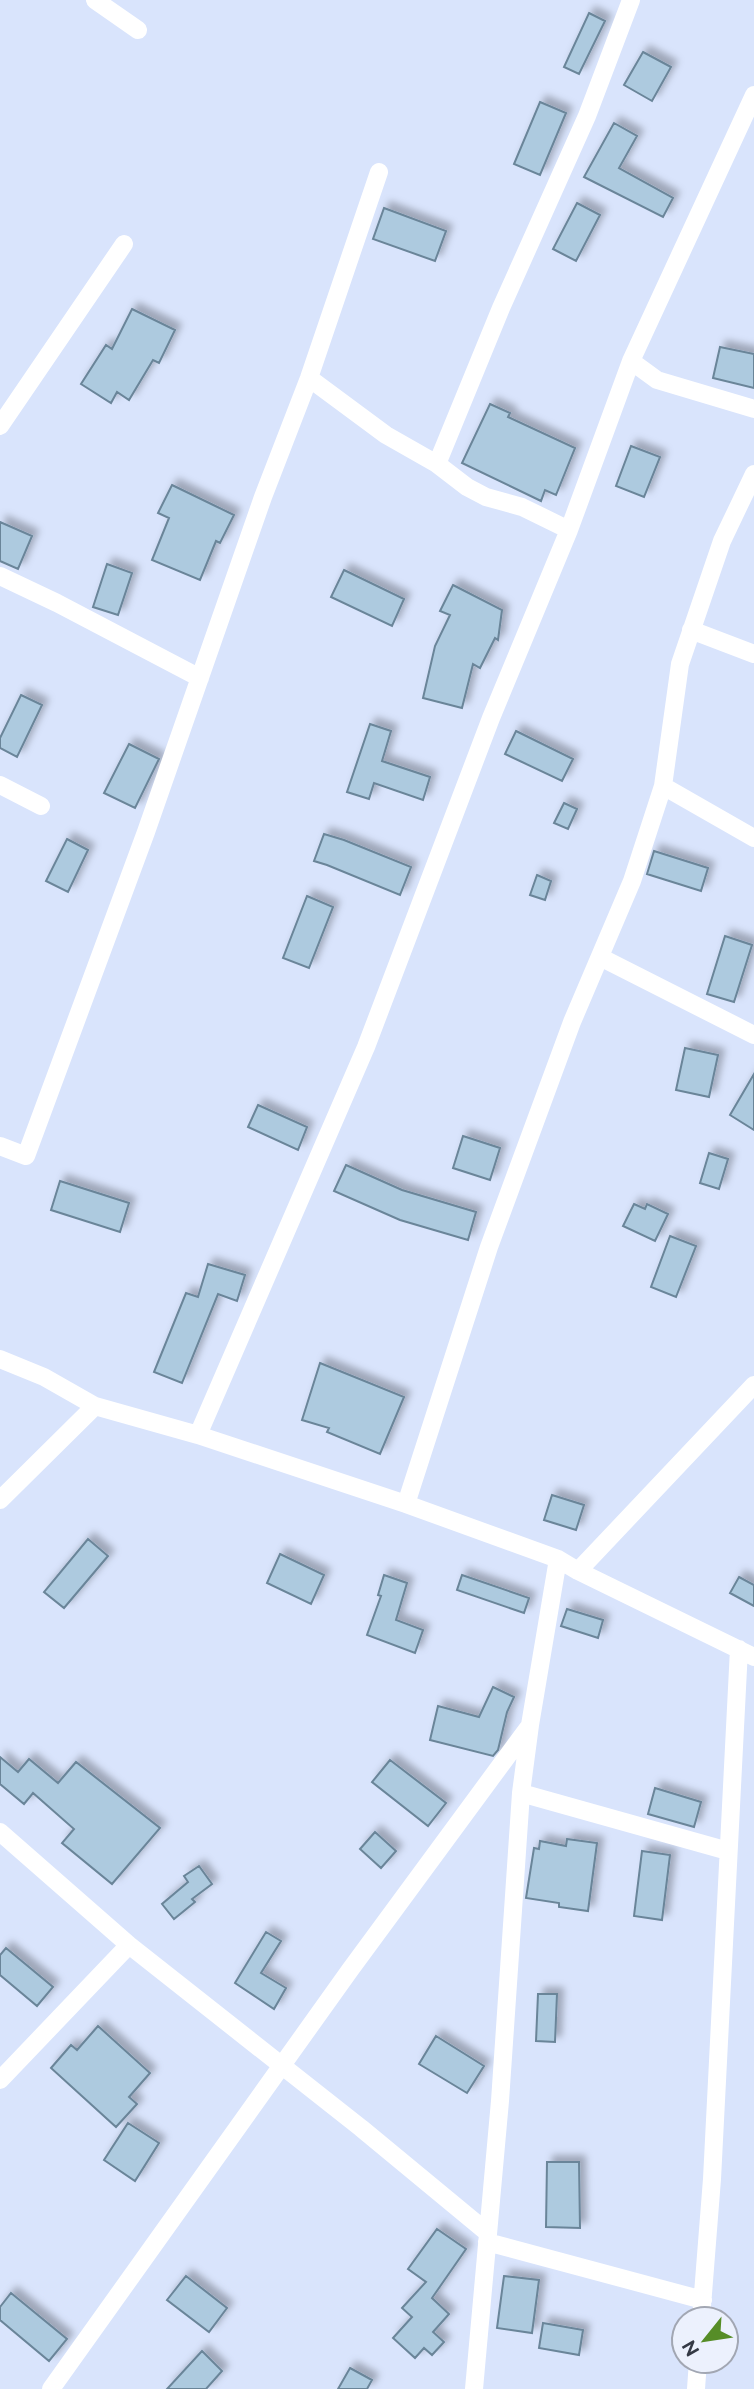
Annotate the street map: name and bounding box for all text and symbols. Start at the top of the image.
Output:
north arrow [670,2305,740,2375]
text: N [677,2337,703,2360]

